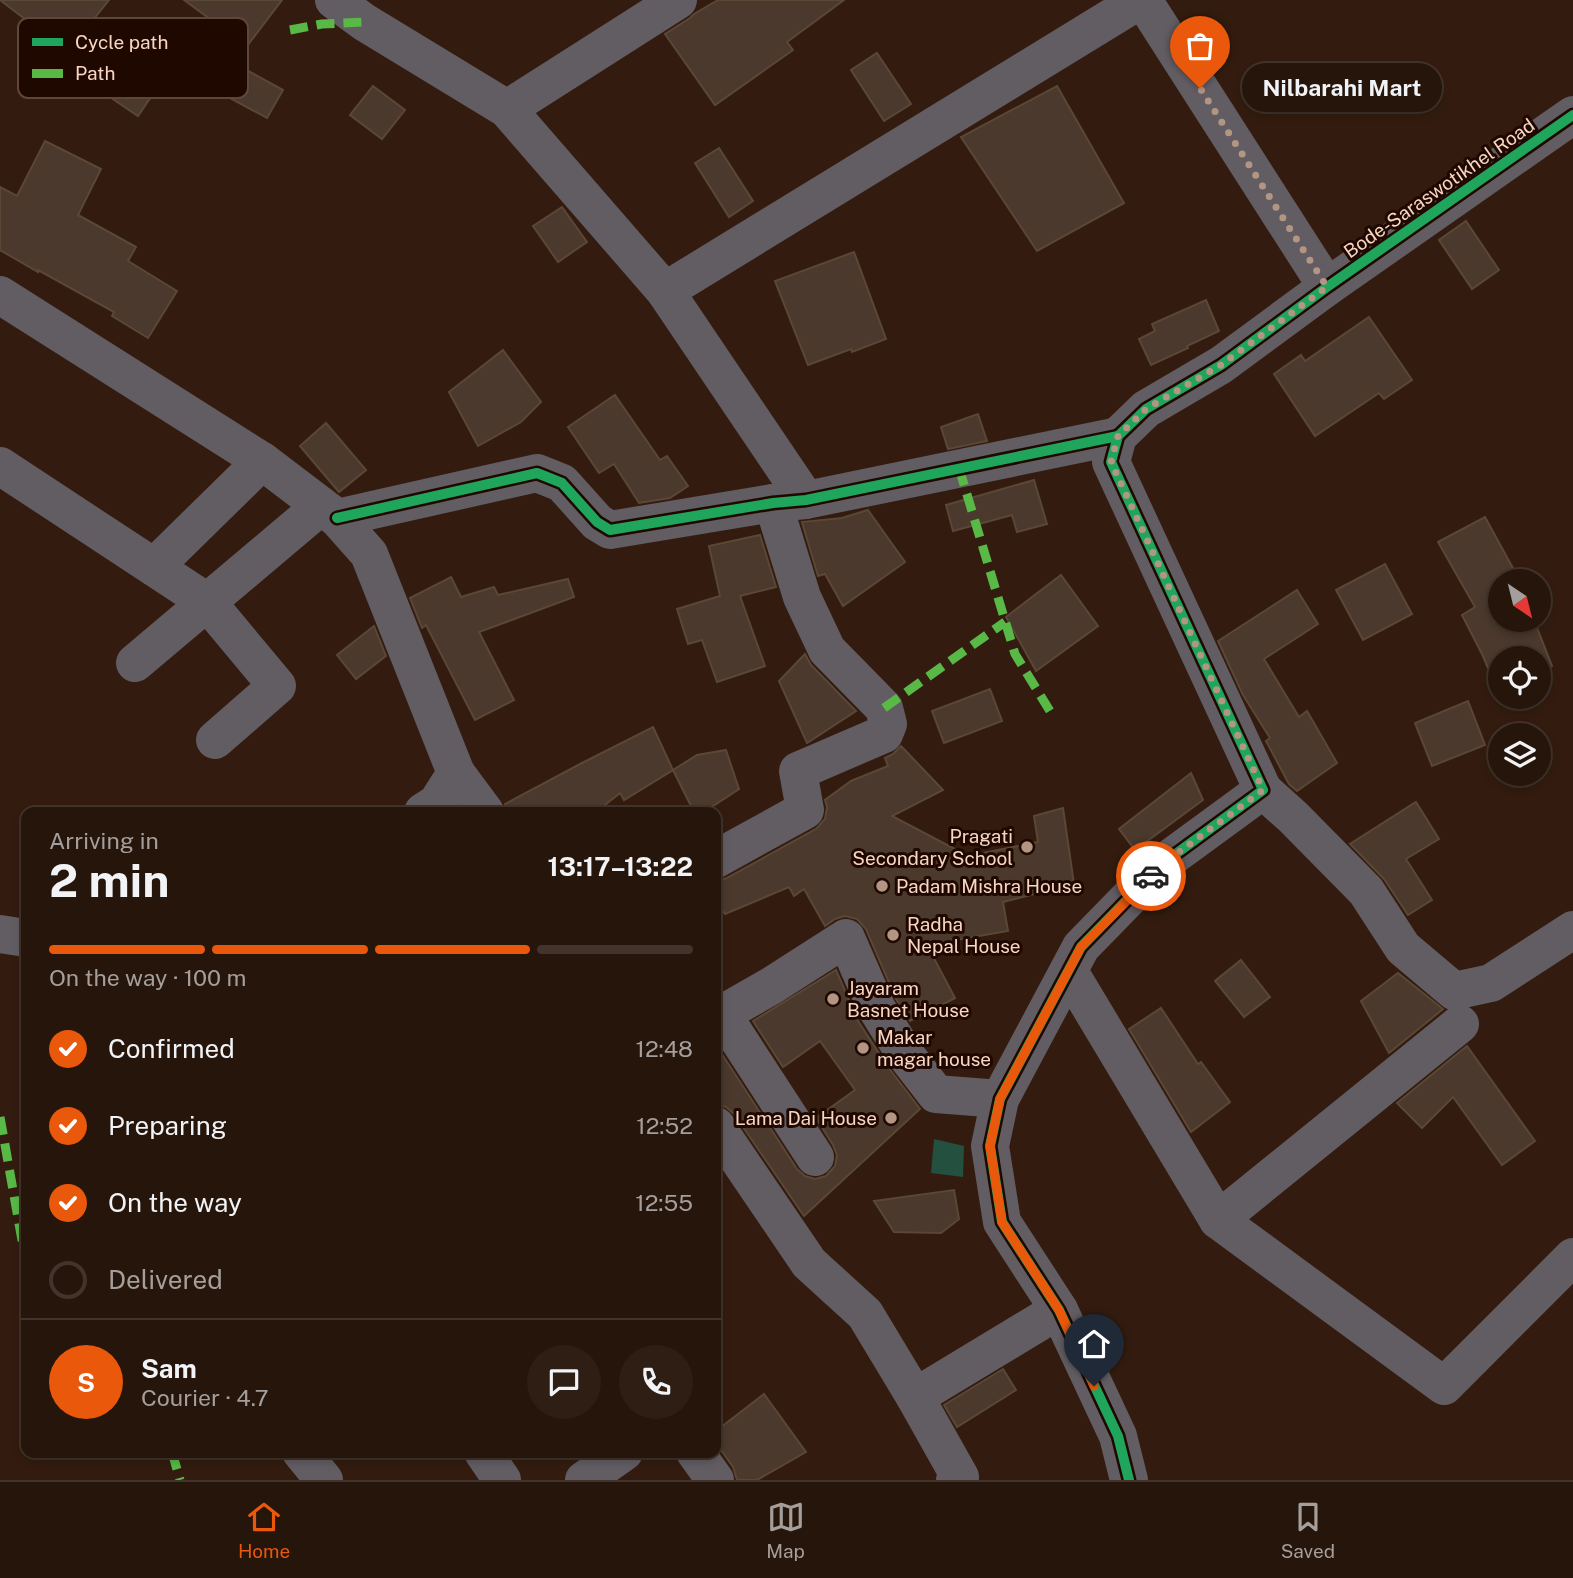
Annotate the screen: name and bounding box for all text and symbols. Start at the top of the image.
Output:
pin [1170,16,1230,88]
legend [18,18,248,98]
icon: bag [1181,27,1219,65]
text: Cycle path [75,31,168,53]
text: Path [75,62,115,84]
callout: Nilbarahi Mart [1242,64,1442,112]
text: Nilbarahi Mart [1263,74,1421,101]
street label: Bode-Saraswotikhel Road [1339,114,1539,262]
north arrow [1488,569,1550,632]
map controls [1488,569,1551,786]
button: locate [1488,646,1551,709]
button: layers [1488,723,1551,786]
place label: Pragati Secondary School [852,825,1013,869]
text: Arriving in [49,827,159,854]
marker: Pragati Secondary School [1019,839,1035,855]
courier [1116,841,1186,911]
text: 13:17–13:22 [548,851,693,882]
text: 2 min [49,853,169,907]
icon: car [1132,857,1170,895]
place label: Padam Mishra House [896,875,1082,897]
marker: Padam Mishra House [874,878,890,894]
place label: Radha Nepal House [907,913,1021,957]
marker: Radha Nepal House [885,927,901,943]
text: On the way · 100 m [49,964,246,991]
place label: Jayaram Basnet House [847,977,970,1021]
marker: Jayaram Basnet House [825,991,841,1007]
place label: Makar magar house [877,1026,991,1070]
icon: check [49,1030,87,1068]
text: Confirmed [108,1033,235,1064]
text: 12:48 [636,1035,693,1062]
marker: Makar magar house [855,1040,871,1056]
icon: check [49,1107,87,1145]
place label: Lama Dai House [735,1107,877,1129]
text: Preparing [108,1110,227,1141]
marker: Lama Dai House [883,1110,899,1126]
text: 12:52 [636,1112,693,1139]
icon: check [49,1184,87,1222]
text: On the way [108,1187,242,1218]
text: 12:55 [635,1189,693,1216]
text: Delivered [108,1264,223,1295]
pin [1064,1314,1124,1386]
icon: home [1075,1325,1113,1363]
button: chat [527,1345,601,1419]
button: phone [619,1345,693,1419]
text: Sam [141,1353,197,1384]
text: S [77,1367,95,1398]
text: Courier · 4.7 [141,1384,269,1411]
tab: Home [238,1498,290,1562]
tab: Map [766,1498,805,1562]
tab: Saved [1281,1498,1335,1562]

